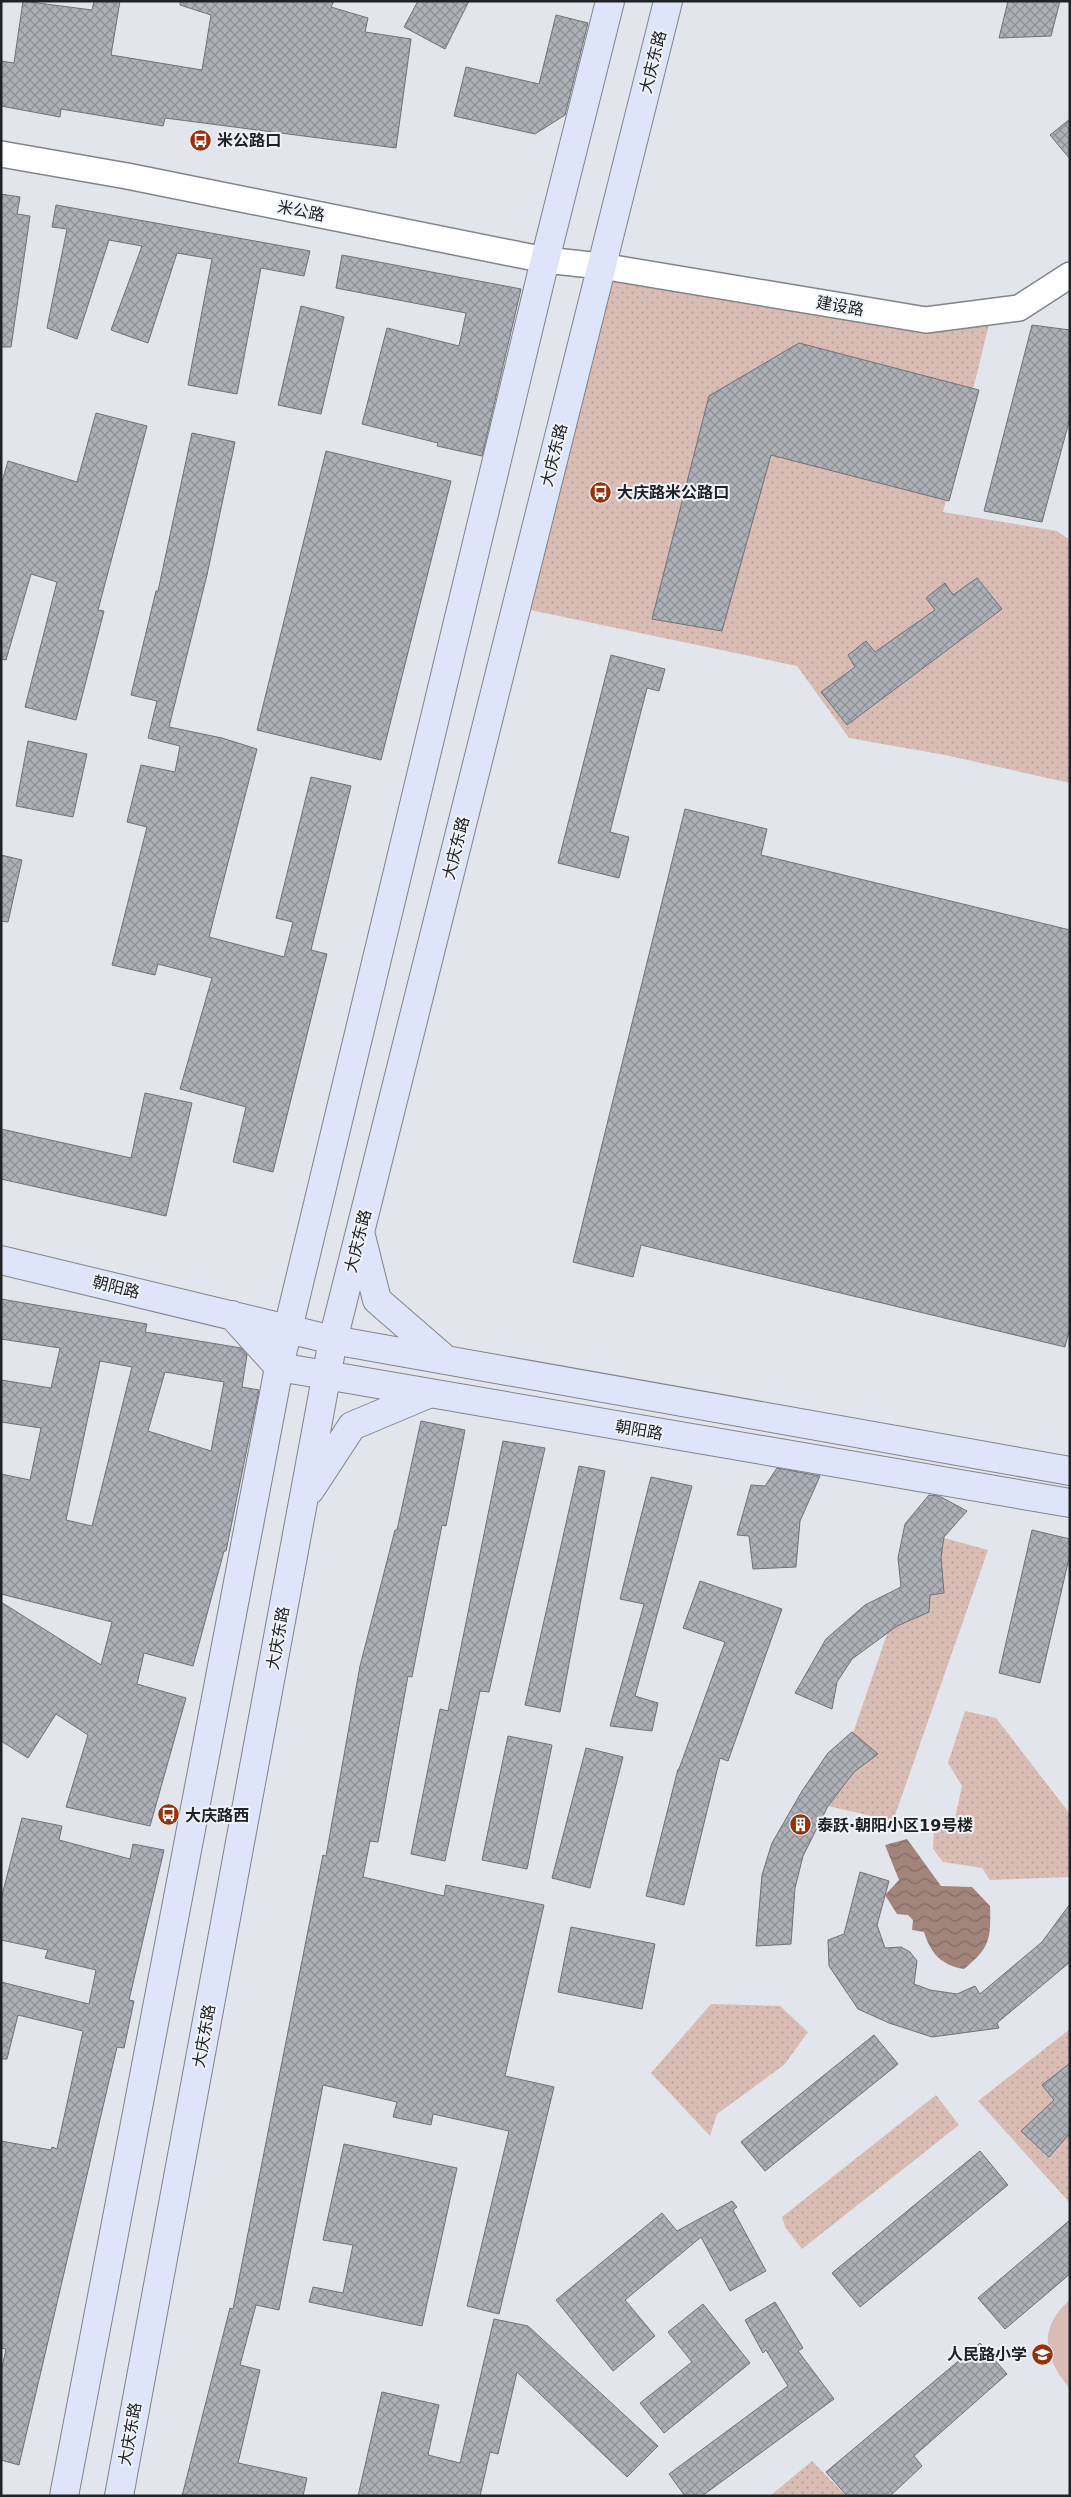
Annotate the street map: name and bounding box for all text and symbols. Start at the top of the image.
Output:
street label: 大庆东路 [636,29,670,95]
bus stop icon: 米公路口 [189,128,213,152]
place label: 米公路口 [217,131,281,150]
street label: 米公路 [276,197,326,225]
street label: 建设路 [815,292,865,320]
street label: 大庆东路 [537,422,571,488]
bus stop icon: 大庆路米公路口 [589,480,613,504]
place label: 大庆路米公路口 [617,483,729,502]
street label: 大庆东路 [439,815,473,881]
street label: 大庆东路 [341,1208,375,1274]
street label: 朝阳路 [90,1272,142,1302]
street label: 朝阳路 [614,1416,664,1444]
street label: 大庆东路 [263,1605,293,1671]
bus stop icon: 大庆路西 [157,1803,181,1827]
place label: 大庆路西 [185,1806,249,1825]
building icon: 泰跃·朝阳小区19号楼 [789,1813,813,1837]
place label: 泰跃·朝阳小区19号楼 [817,1816,973,1835]
street label: 大庆东路 [189,2003,219,2069]
school or university icon: 人民路小学 [1031,2342,1055,2366]
place label: 人民路小学 [947,2345,1027,2364]
street label: 大庆东路 [115,2401,145,2467]

